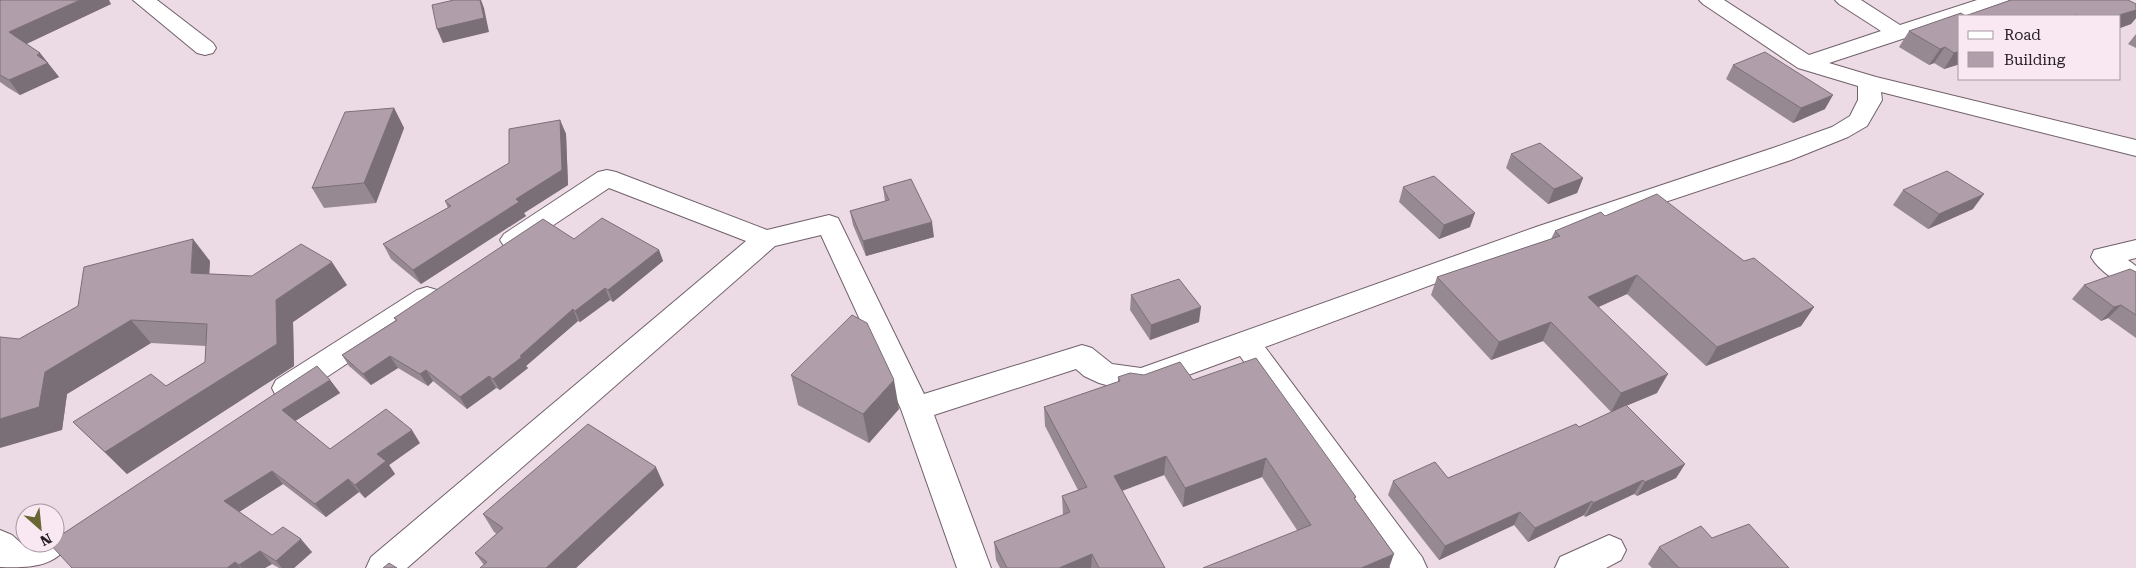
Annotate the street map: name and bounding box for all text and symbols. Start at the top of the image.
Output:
legend [1958,15,2121,80]
text: Road [2004,26,2041,44]
text: Building [2004,51,2066,69]
north arrow [15,503,65,553]
text: N [37,530,54,549]

